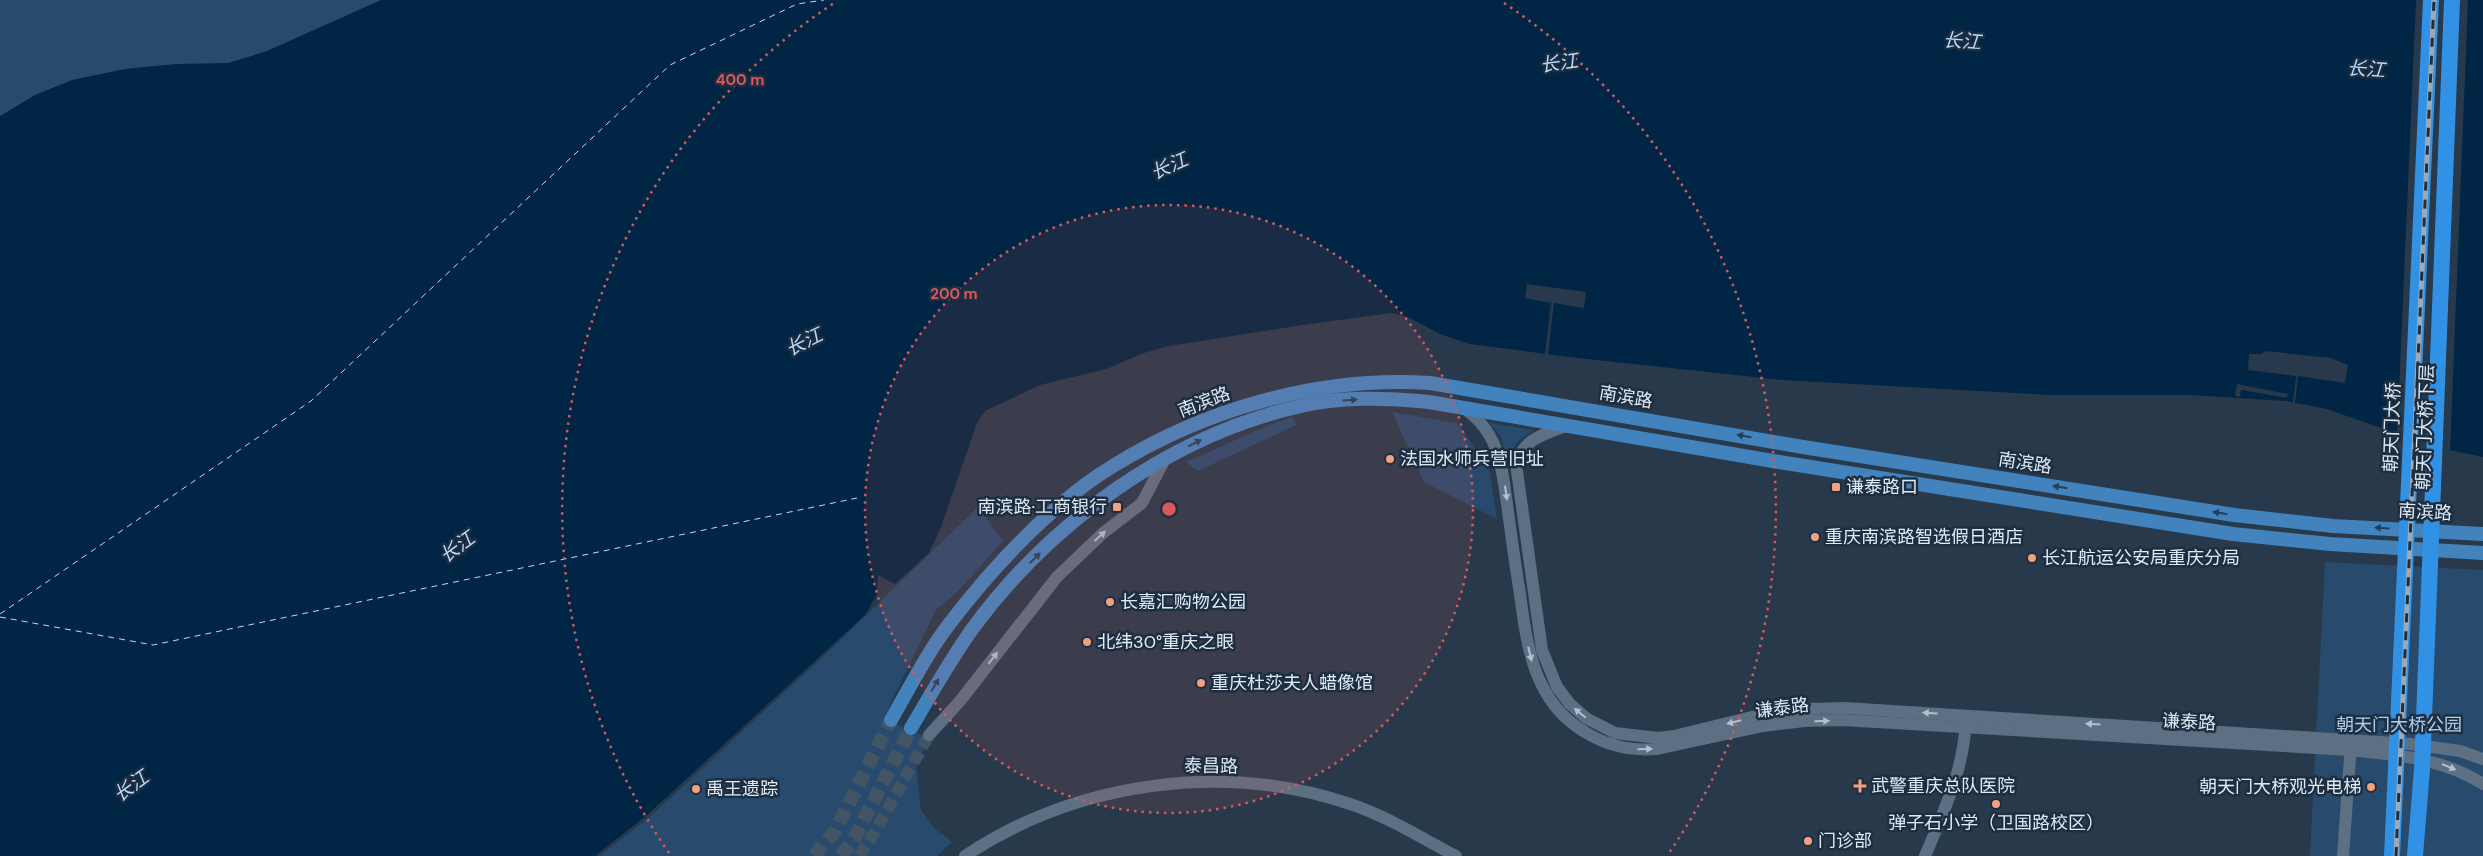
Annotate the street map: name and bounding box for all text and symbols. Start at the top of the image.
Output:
water label: 长江 [1942,27,1984,55]
water label: 长江 [1538,48,1582,78]
water label: 长江 [2346,55,2388,83]
text: 400 m [716,70,764,90]
water label: 长江 [1147,146,1193,185]
text: 200 m [930,284,978,304]
water label: 长江 [781,322,828,362]
street label: 朝天门大桥下层 [2411,364,2439,490]
street label: 南滨路 [1597,380,1655,414]
street label: 南滨路 [1174,381,1234,423]
street label: 朝天门大桥 [2378,382,2406,472]
one-way arrow [1342,395,1358,403]
one-way arrow [1735,432,1751,440]
one-way arrow [1188,439,1202,447]
place label: 法国水师兵营旧址 [1400,447,1544,471]
street label: 南滨路 [1996,447,2054,479]
marker: 法国水师兵营旧址 [1384,453,1396,465]
place label: 谦泰路口 [1846,475,1918,499]
marker: 谦泰路口 [1830,481,1842,493]
one-way arrow [2051,483,2067,491]
one-way arrow [1502,486,1510,502]
place label: 南滨路·工商银行 [977,495,1107,519]
street label: 南滨路 [2397,499,2453,525]
centre of rings [1160,500,1178,518]
marker: 南滨路·工商银行 [1111,501,1123,513]
one-way arrow [2212,508,2228,516]
one-way arrow [2374,524,2390,532]
water label: 长江 [434,525,481,568]
place label: 重庆南滨路智选假日酒店 [1825,525,2023,549]
one-way arrow [1094,530,1106,542]
marker: 重庆南滨路智选假日酒店 [1809,531,1821,543]
place label: 长江航运公安局重庆分局 [2042,546,2240,570]
one-way arrow [1029,552,1041,564]
marker: 长江航运公安局重庆分局 [2026,552,2038,564]
place label: 长嘉汇购物公园 [1120,590,1246,614]
marker: 长嘉汇购物公园 [1104,596,1116,608]
place label: 北纬30°重庆之眼 [1097,630,1234,654]
marker: 北纬30°重庆之眼 [1081,636,1093,648]
one-way arrow [1526,647,1534,662]
one-way arrow [988,652,999,665]
place label: 重庆杜莎夫人蜡像馆 [1211,671,1373,695]
marker: 重庆杜莎夫人蜡像馆 [1195,677,1207,689]
one-way arrow [931,679,940,692]
street label: 谦泰路 [1754,693,1810,723]
one-way arrow [1573,707,1586,718]
one-way arrow [1922,709,1938,717]
street label: 谦泰路 [2161,709,2217,735]
park label: 朝天门大桥公园 [2336,713,2462,737]
one-way arrow [1815,717,1831,725]
one-way arrow [1727,718,1742,726]
one-way arrow [2084,719,2100,727]
one-way arrow [1638,745,1654,753]
street label: 泰昌路 [1184,754,1238,778]
water label: 长江 [108,764,155,807]
one-way arrow [2442,764,2457,771]
place label: 武警重庆总队医院 [1871,774,2015,798]
place label: 朝天门大桥观光电梯 [2199,775,2361,799]
place label: 禹王遗踪 [706,777,778,801]
marker: 武警重庆总队医院 [1853,779,1867,793]
marker: 朝天门大桥观光电梯 [2365,781,2377,793]
marker: 禹王遗踪 [690,783,702,795]
marker: 弹子石小学（卫国路校区） [1990,798,2002,810]
place label: 弹子石小学（卫国路校区） [1888,811,2104,835]
place label: 门诊部 [1818,829,1872,853]
marker: 门诊部 [1802,835,1814,847]

